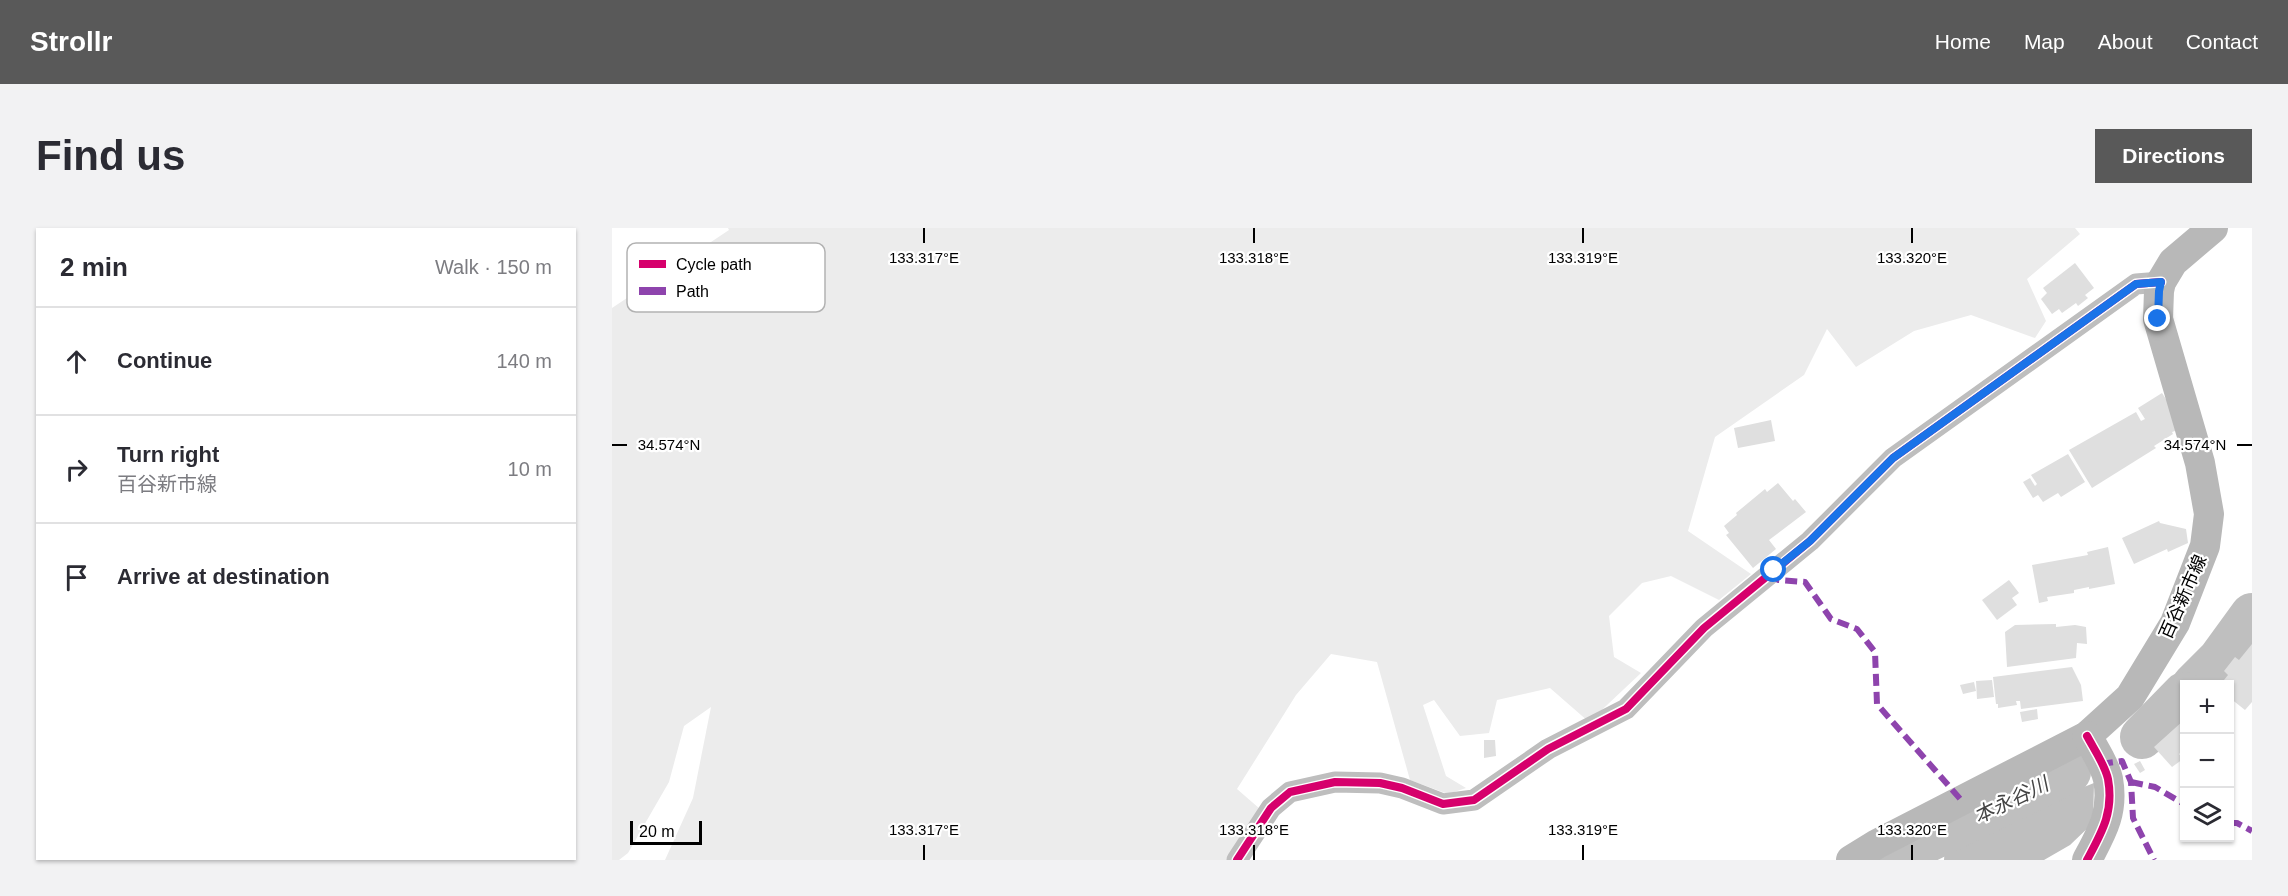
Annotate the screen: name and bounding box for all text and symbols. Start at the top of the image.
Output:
text: Strollr [30,26,112,57]
text: Home [1935,30,1991,53]
text: Map [2024,30,2065,53]
text: About [2098,30,2153,53]
text: Contact [2186,30,2258,53]
button: Directions [2095,129,2252,183]
text: Find us [36,132,185,179]
legend [627,243,825,312]
text: 133.317°E [889,249,959,266]
text: 133.318°E [1219,249,1289,266]
text: 133.319°E [1548,249,1618,266]
text: 133.320°E [1877,249,1947,266]
text: 2 min [60,252,128,282]
text: Walk · 150 m [435,256,552,278]
text: Cycle path [676,256,752,273]
text: Path [676,283,709,300]
route end [2144,305,2170,331]
icon: ahead [60,345,93,378]
text: Continue [117,348,212,373]
text: 140 m [496,350,552,372]
text: 34.574°N [638,436,700,453]
text: 34.574°N [2164,436,2226,453]
text: Turn right [117,442,219,467]
icon: right [60,453,93,486]
text: 10 m [508,458,552,480]
text: 百谷新市線 [117,473,217,495]
street label: 百谷新市線 [2156,552,2210,642]
route start [1760,556,1786,582]
icon: arrive [60,561,93,594]
text: Arrive at destination [117,564,330,589]
map controls [2180,680,2234,842]
button: + [2180,680,2234,734]
button: − [2180,734,2234,788]
water label: 本永谷川 [1970,772,2054,827]
button: layers [2180,788,2234,842]
scale bar [630,818,702,846]
text: 133.317°E [889,821,959,838]
text: 133.318°E [1219,821,1289,838]
text: 133.319°E [1548,821,1618,838]
text: 133.320°E [1877,821,1947,838]
text: 20 m [639,823,675,840]

